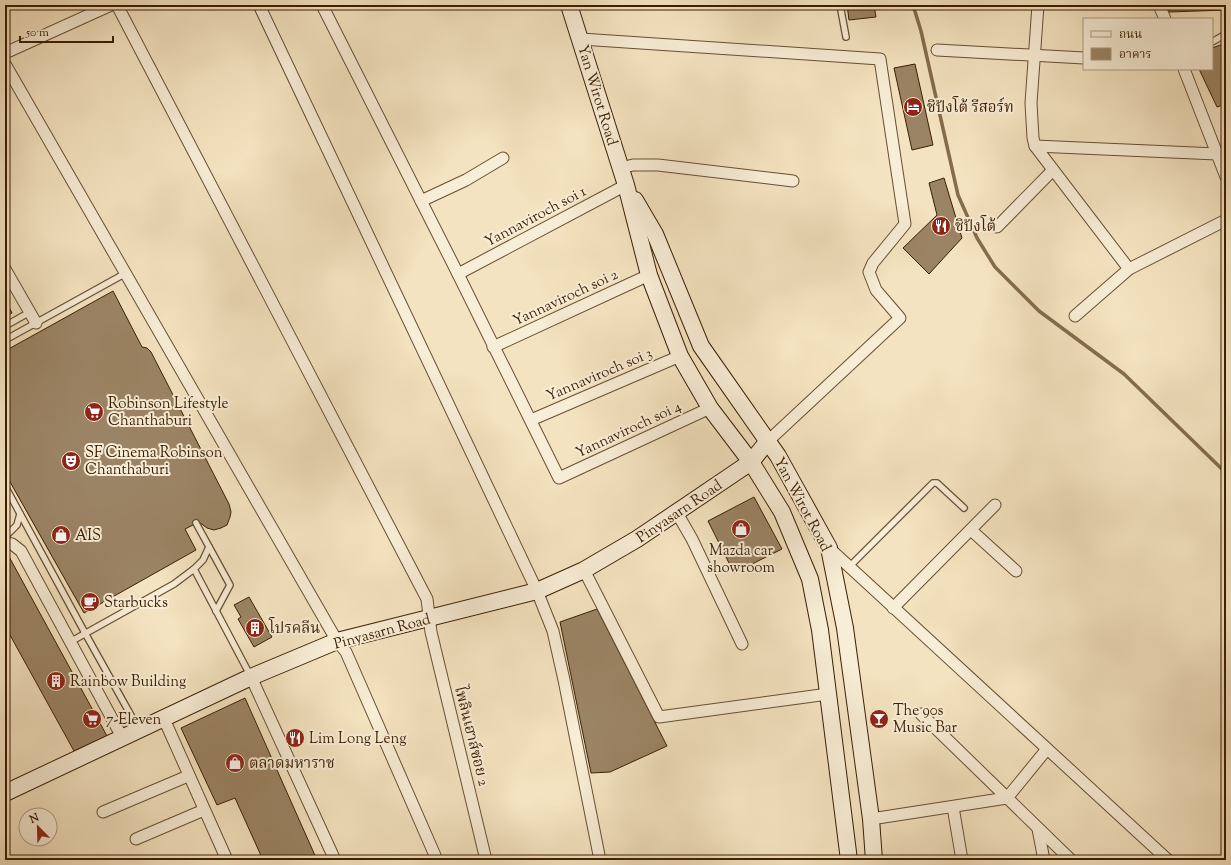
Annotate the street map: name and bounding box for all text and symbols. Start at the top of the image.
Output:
scale bar [20,18,113,44]
legend [1083,18,1213,70]
text: 50 m [25,24,49,42]
text: ถนน [1119,26,1142,44]
street label: Yan Wirot Road [571,42,622,149]
text: อาคาร [1119,46,1151,64]
hotel icon: ชิปังโต้ รีสอร์ท [902,96,924,118]
place label: ชิปังโต้ รีสอร์ท [927,96,1014,119]
street label: Yannaviroch soi 1 [481,182,590,253]
restaurant icon: ชิปังโต้ [930,215,952,237]
place label: ชิปังโต้ [955,215,996,238]
street label: Yannaviroch soi 2 [509,265,622,332]
street label: Yannaviroch soi 3 [543,344,656,407]
place label: Robinson Lifestyle Chanthaburi [108,394,229,432]
street label: Yannaviroch soi 4 [572,396,685,464]
supermarket icon: Robinson Lifestyle Chanthaburi [83,401,105,423]
place label: SF Cinema Robinson Chanthaburi [85,443,223,481]
theatre icon: SF Cinema Robinson Chanthaburi [60,450,82,472]
street label: Yan Wirot Road [768,454,836,556]
street label: Pinyasarn Road [633,475,727,549]
shop icon: Mazda car showroom [730,518,752,540]
shop icon: AIS [50,524,72,546]
place label: AIS [75,526,101,547]
place label: Mazda car showroom [707,541,776,579]
cafe icon: Starbucks [79,591,101,613]
place label: Starbucks [104,593,168,614]
street label: Pinyasarn Road [332,609,434,655]
building icon: โปรคลีน [244,617,266,639]
place label: โปรคลีน [268,617,320,640]
building icon: Rainbow Building [45,670,67,692]
place label: Rainbow Building [70,672,186,693]
street label: ไพลินเฮาส์ซอย 2 [448,683,495,789]
place label: The 90s Music Bar [893,701,957,739]
supermarket icon: 7-Eleven [81,708,103,730]
bar icon: The 90s Music Bar [868,708,890,730]
place label: 7-Eleven [106,710,162,731]
restaurant icon: Lim Long Leng [284,727,306,749]
place label: Lim Long Leng [309,729,406,750]
shop icon: ตลาดมหาราช [224,752,246,774]
place label: ตลาดมหาราช [249,754,335,775]
north arrow [18,807,58,847]
text: N [26,810,42,828]

